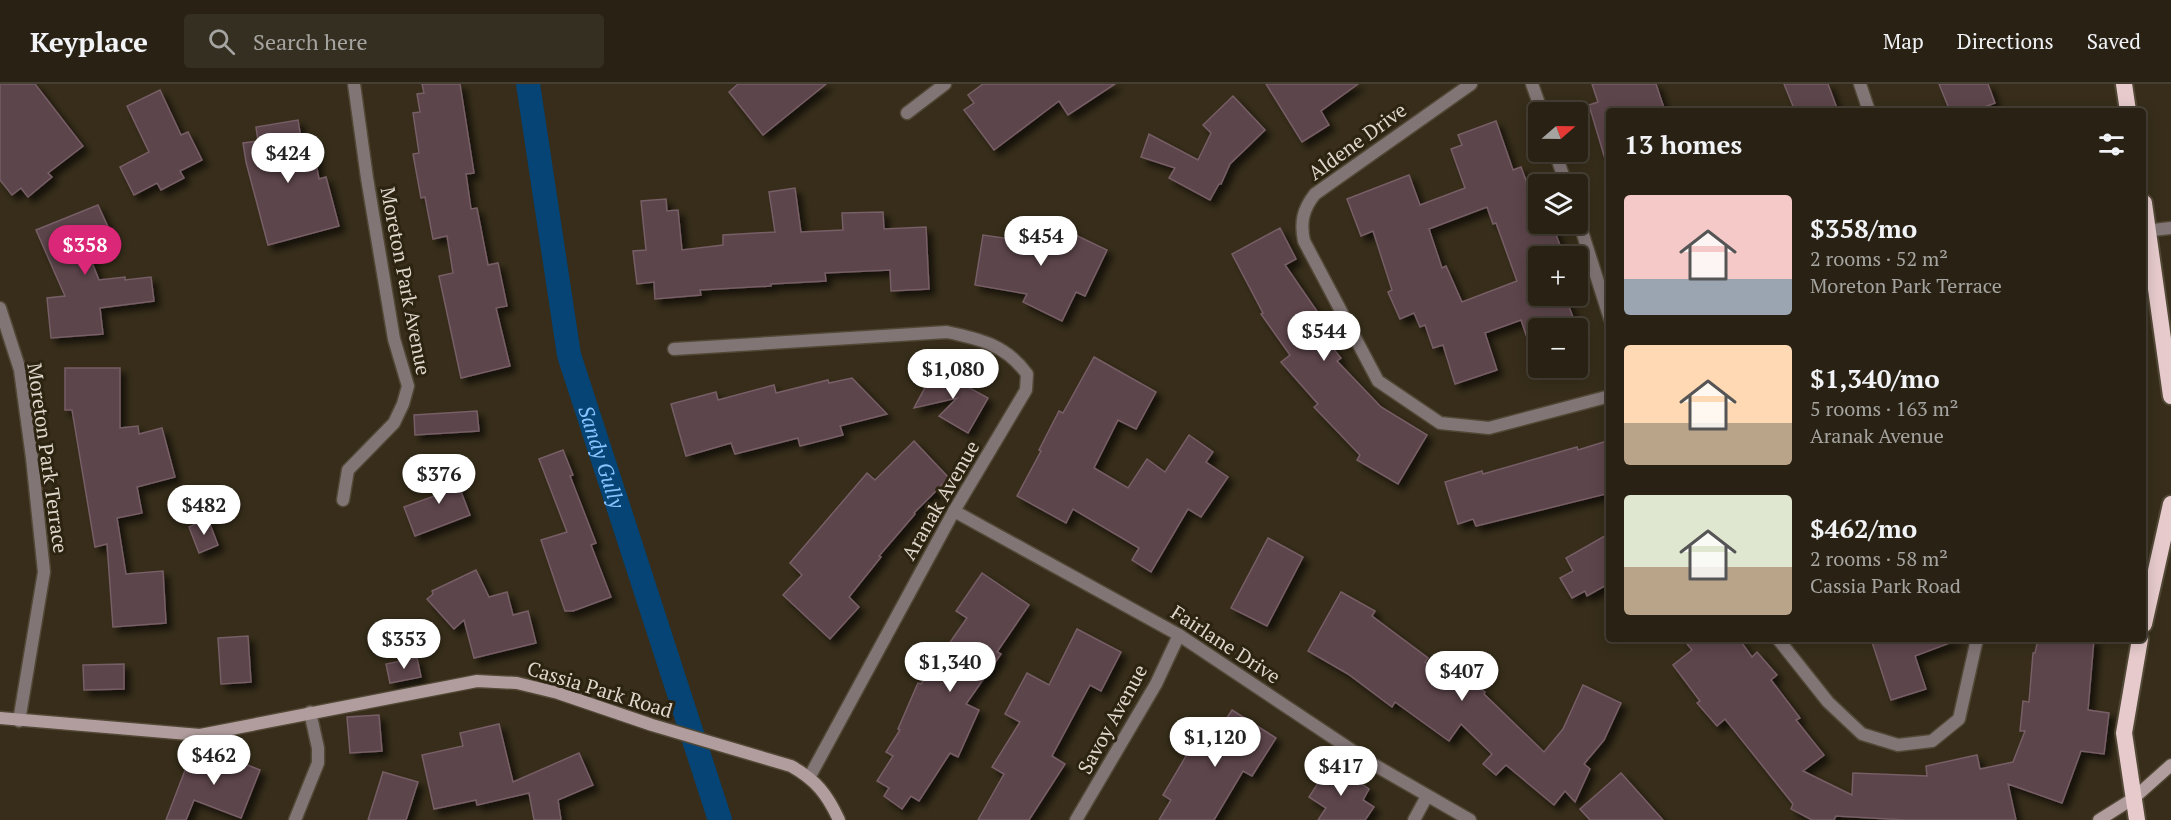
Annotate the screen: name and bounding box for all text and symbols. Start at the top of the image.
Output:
search box [184,14,604,68]
text: Keyplace [30,23,148,60]
icon: search [205,25,238,58]
text: Search here [253,27,368,56]
text: Map [1883,27,1924,55]
text: Directions [1957,27,2054,55]
text: Saved [2087,27,2141,55]
street label: Aldene Drive [1302,96,1412,186]
north arrow [1528,102,1588,162]
map controls [1528,102,1588,378]
text: 13 homes [1624,127,1742,161]
icon: filters [2095,128,2128,161]
pin: $424 [252,133,324,184]
text: $424 [265,139,311,166]
button: layers [1528,174,1588,234]
street label: Moreton Park Avenue [374,185,438,377]
text: $358/mo [1810,211,1917,245]
pin: $454 [1005,216,1077,267]
icon: home [1672,219,1744,291]
text: $454 [1018,222,1064,249]
pin: $358 [49,225,121,276]
text: $358 [62,231,108,258]
text: 2 rooms · 52 m² [1810,245,1948,272]
button: + [1528,246,1588,306]
text: Moreton Park Terrace [1810,272,2002,299]
pin: $544 [1288,311,1360,362]
text: $544 [1301,317,1347,344]
button: − [1528,318,1588,378]
pin: $1,080 [904,349,1002,400]
text: $1,080 [922,355,984,382]
street label: Moreton Park Terrace [21,361,75,555]
text: $1,340/mo [1810,361,1940,395]
icon: home [1672,369,1744,441]
text: 5 rooms · 163 m² [1810,395,1958,422]
water label: Sandy Gully [572,402,632,512]
text: Aranak Avenue [1810,422,1944,449]
street label: Aranak Avenue [895,435,985,565]
pin: $376 [403,454,475,505]
text: $376 [416,460,462,487]
pin: $482 [168,485,240,536]
text: $482 [181,491,227,518]
text: $462/mo [1810,511,1917,545]
icon: home [1672,519,1744,591]
text: 2 rooms · 58 m² [1810,545,1948,572]
text: Cassia Park Road [1810,572,1961,599]
street label: Fairlane Drive [1166,599,1286,689]
pin: $353 [368,619,440,670]
text: $353 [381,625,427,652]
pin: $1,340 [901,642,999,693]
text: $1,340 [919,648,981,675]
pin: $407 [1426,651,1498,702]
street label: Cassia Park Road [524,654,676,724]
text: $407 [1439,657,1485,684]
street label: Savoy Avenue [1071,659,1153,779]
pin: $1,120 [1166,717,1264,768]
text: $1,120 [1184,723,1246,750]
pin: $462 [178,735,250,786]
text: $462 [191,741,237,768]
pin: $417 [1305,746,1377,797]
text: $417 [1318,752,1364,779]

